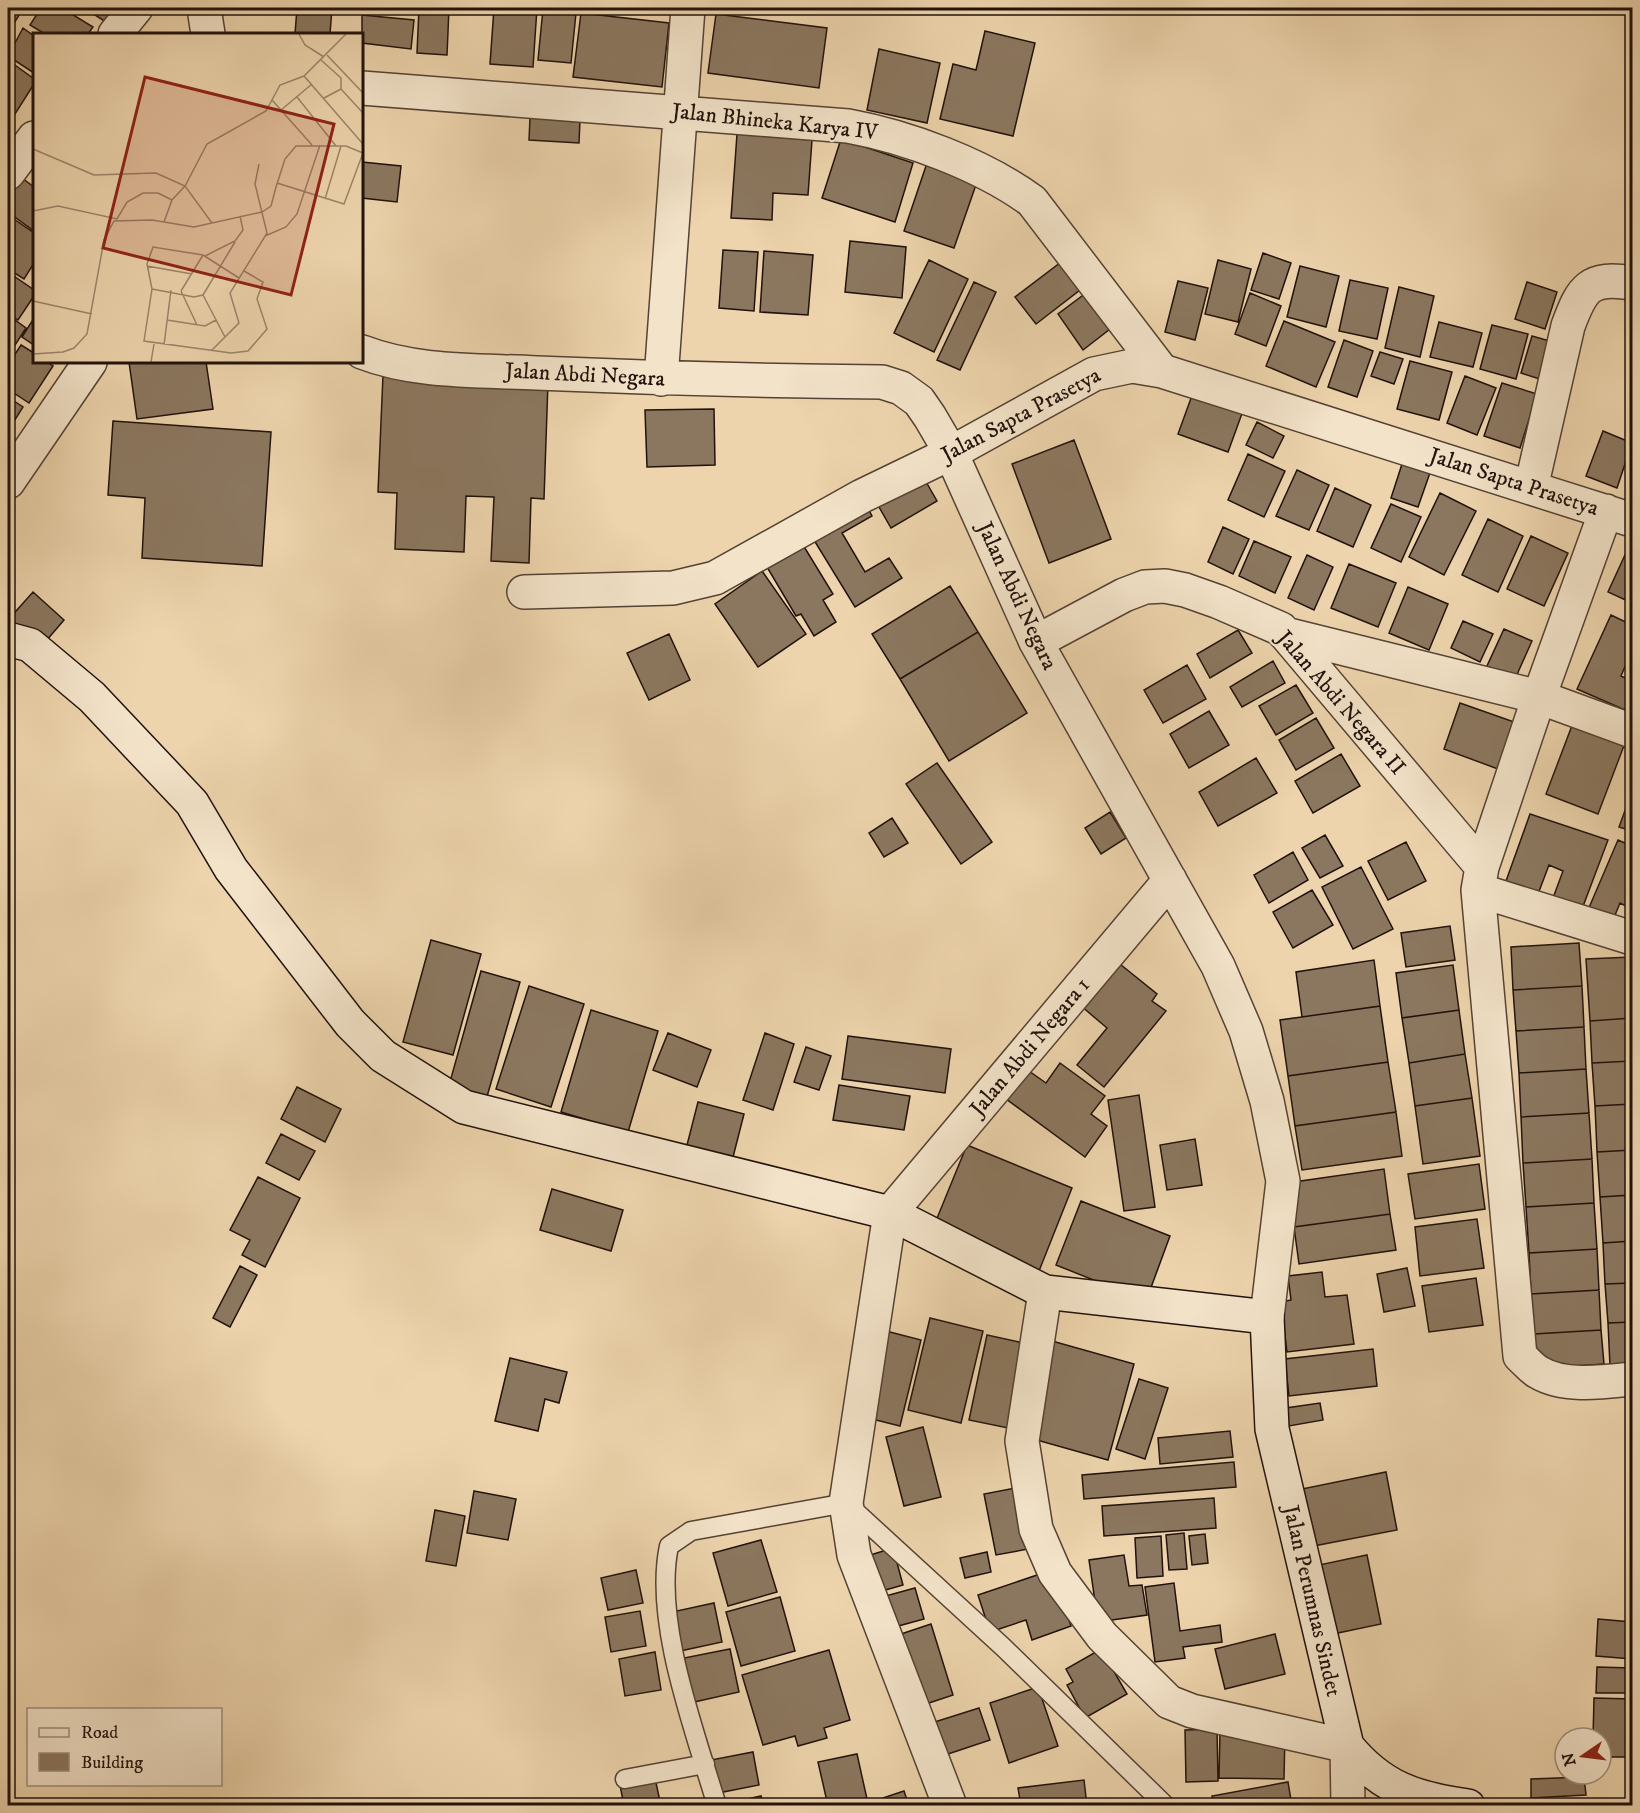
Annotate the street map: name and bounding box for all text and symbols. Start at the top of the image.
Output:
inset map [33,33,363,363]
street label: Jalan Bhineka Karya IV [669,98,880,146]
street label: Jalan Abdi Negara [502,357,666,393]
street label: Jalan Sapta Prasetya [935,361,1106,469]
street label: Jalan Sapta Prasetya [1424,441,1603,522]
street label: Jalan Abdi Negara [970,516,1063,675]
street label: Jalan Abdi Negara II [1270,624,1411,781]
street label: Jalan Abdi Negara 1 [963,972,1096,1123]
street label: Jalan Perumnas Sindet [1276,1501,1347,1699]
legend [27,1708,222,1786]
text: Road [81,1722,118,1744]
north arrow [1553,1726,1613,1786]
text: N [1558,1751,1581,1768]
text: Building [81,1752,143,1774]

